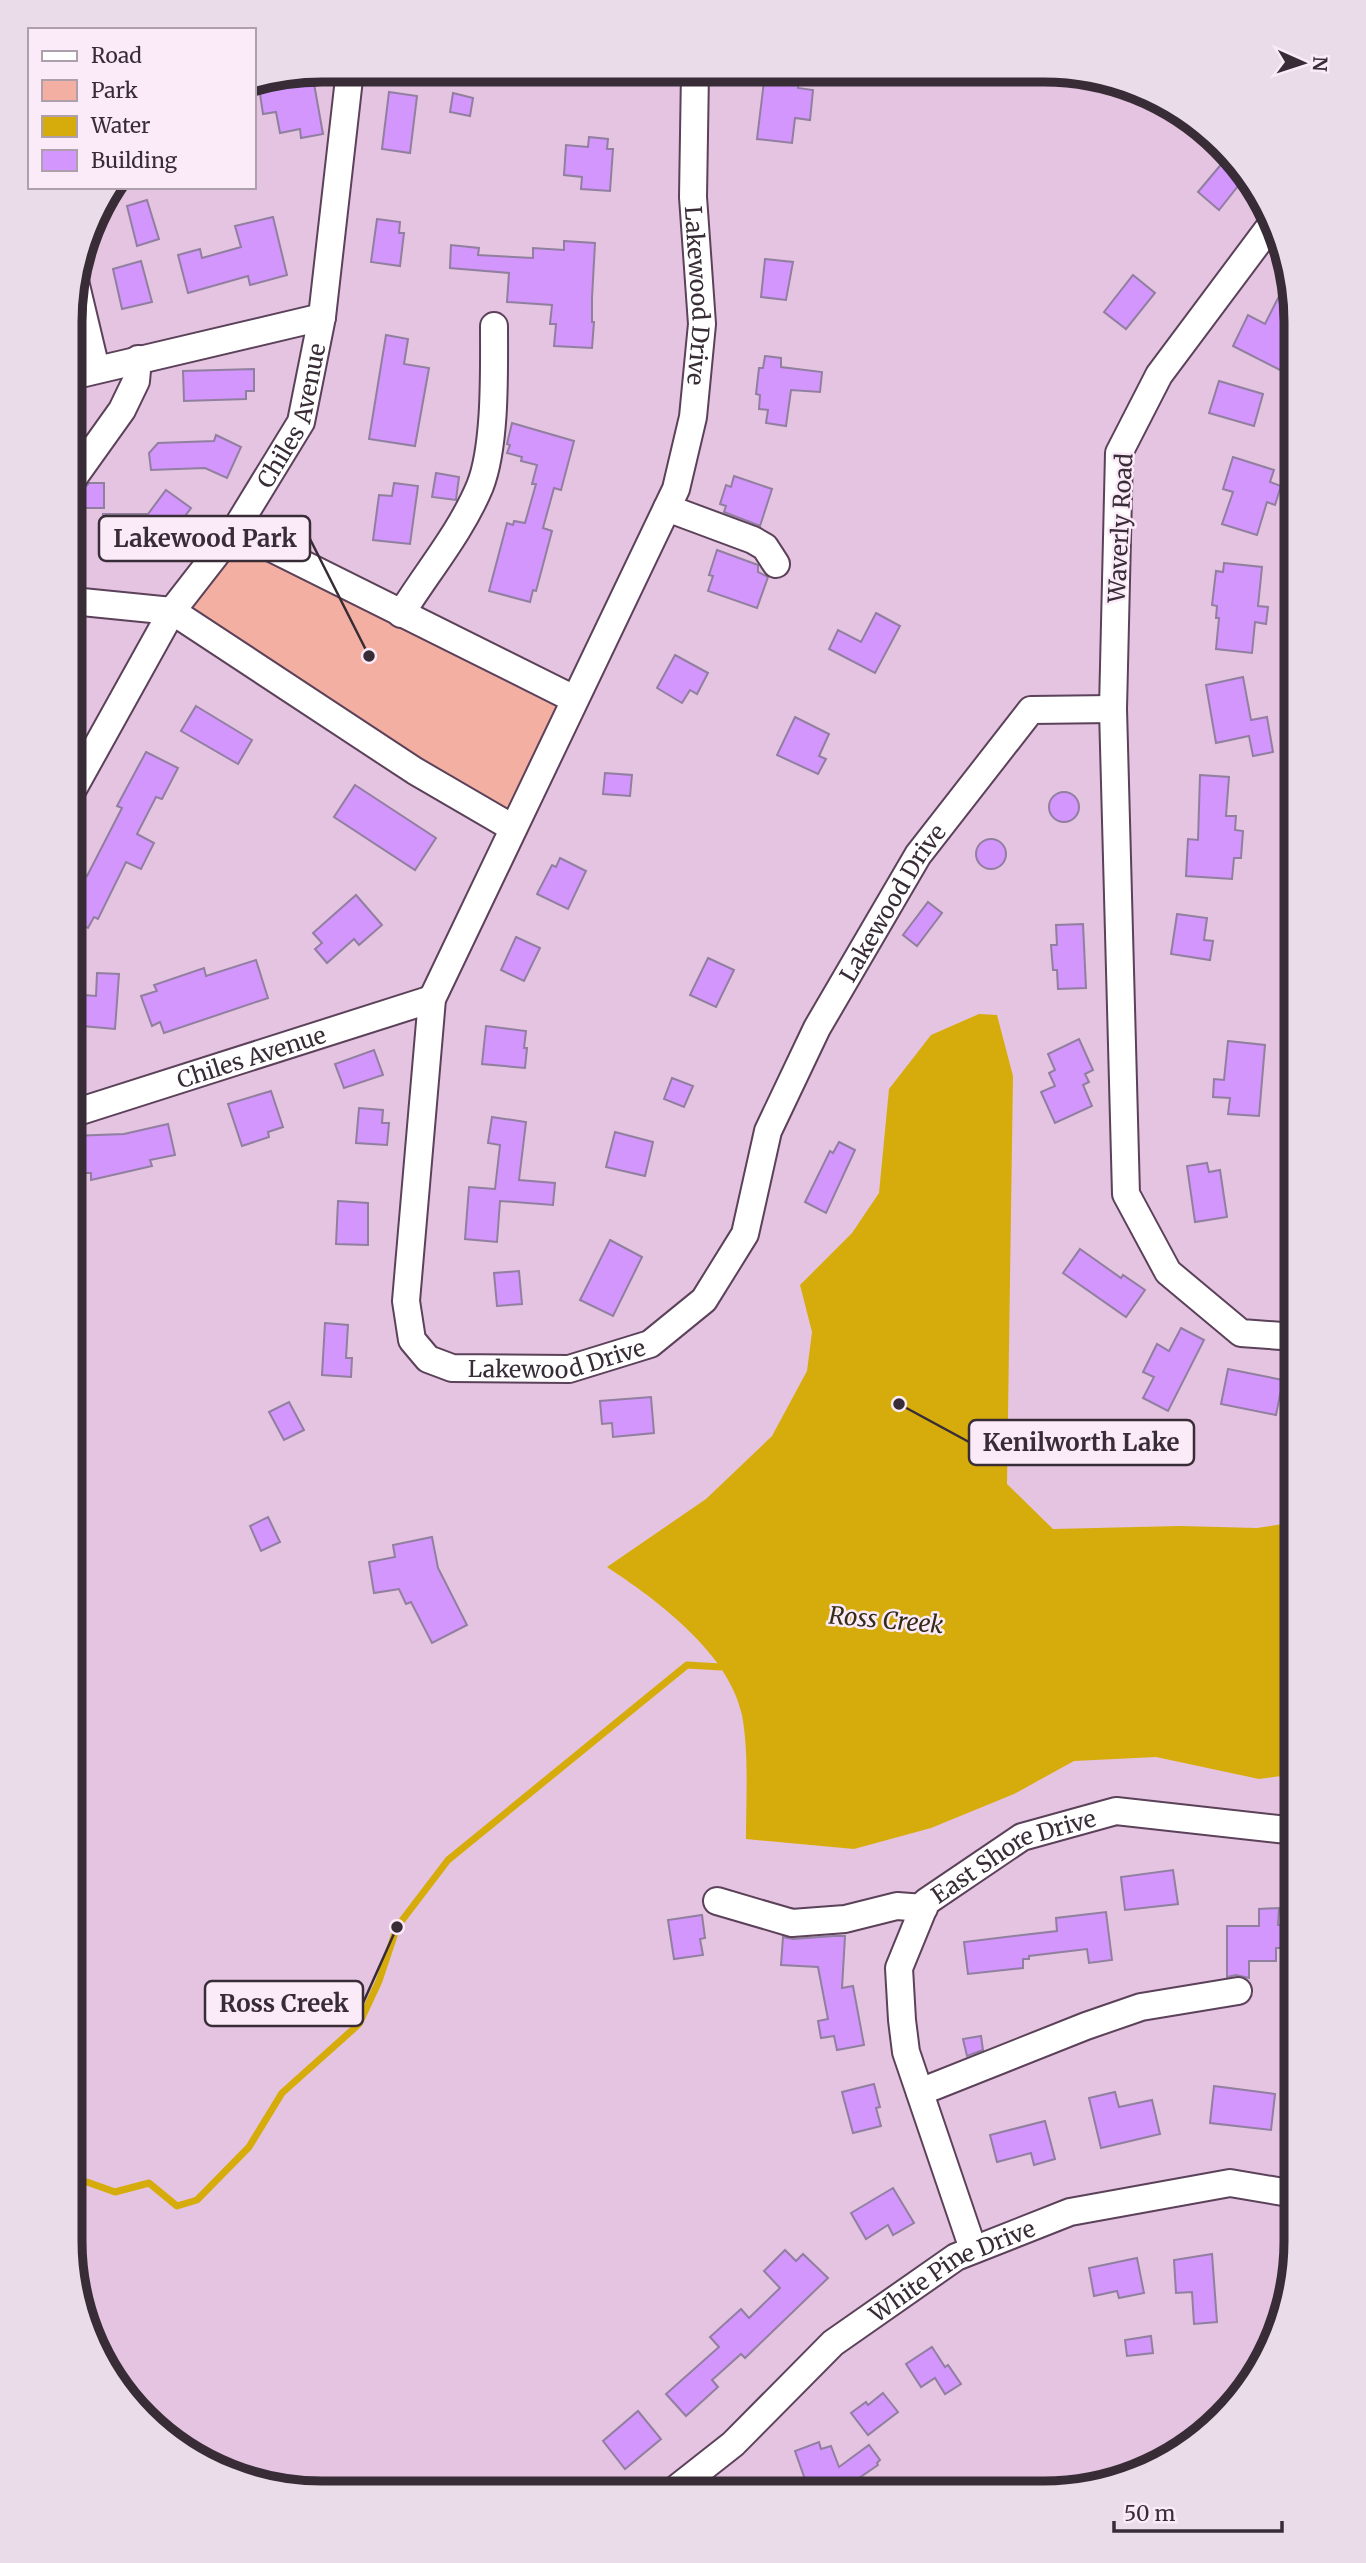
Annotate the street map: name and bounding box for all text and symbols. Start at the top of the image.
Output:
legend [28,28,256,189]
north arrow [1268,28,1338,98]
text: Road [91,42,142,69]
text: N [1308,56,1332,72]
text: Park [91,77,138,104]
text: Water [90,112,150,139]
text: Building [91,147,178,174]
street label: Lakewood Drive [679,205,717,387]
street label: Chiles Avenue [250,341,331,493]
street label: Waverly Road [1102,452,1138,605]
callout: Lakewood Park [99,516,310,561]
text: Lakewood Park [113,523,297,554]
street label: Lakewood Drive [833,818,951,987]
street label: Chiles Avenue [173,1019,329,1094]
street label: Lakewood Drive [468,1332,649,1383]
callout: Kenilworth Lake [969,1420,1194,1465]
text: Kenilworth Lake [982,1427,1180,1458]
water label: Ross Creek [827,1600,945,1640]
street label: East Shore Drive [925,1803,1099,1909]
callout: Ross Creek [205,1981,363,2026]
text: Ross Creek [219,1988,349,2019]
street label: White Pine Drive [862,2213,1039,2328]
scale bar [1114,2490,1282,2534]
text: 50 m [1124,2500,1175,2527]

